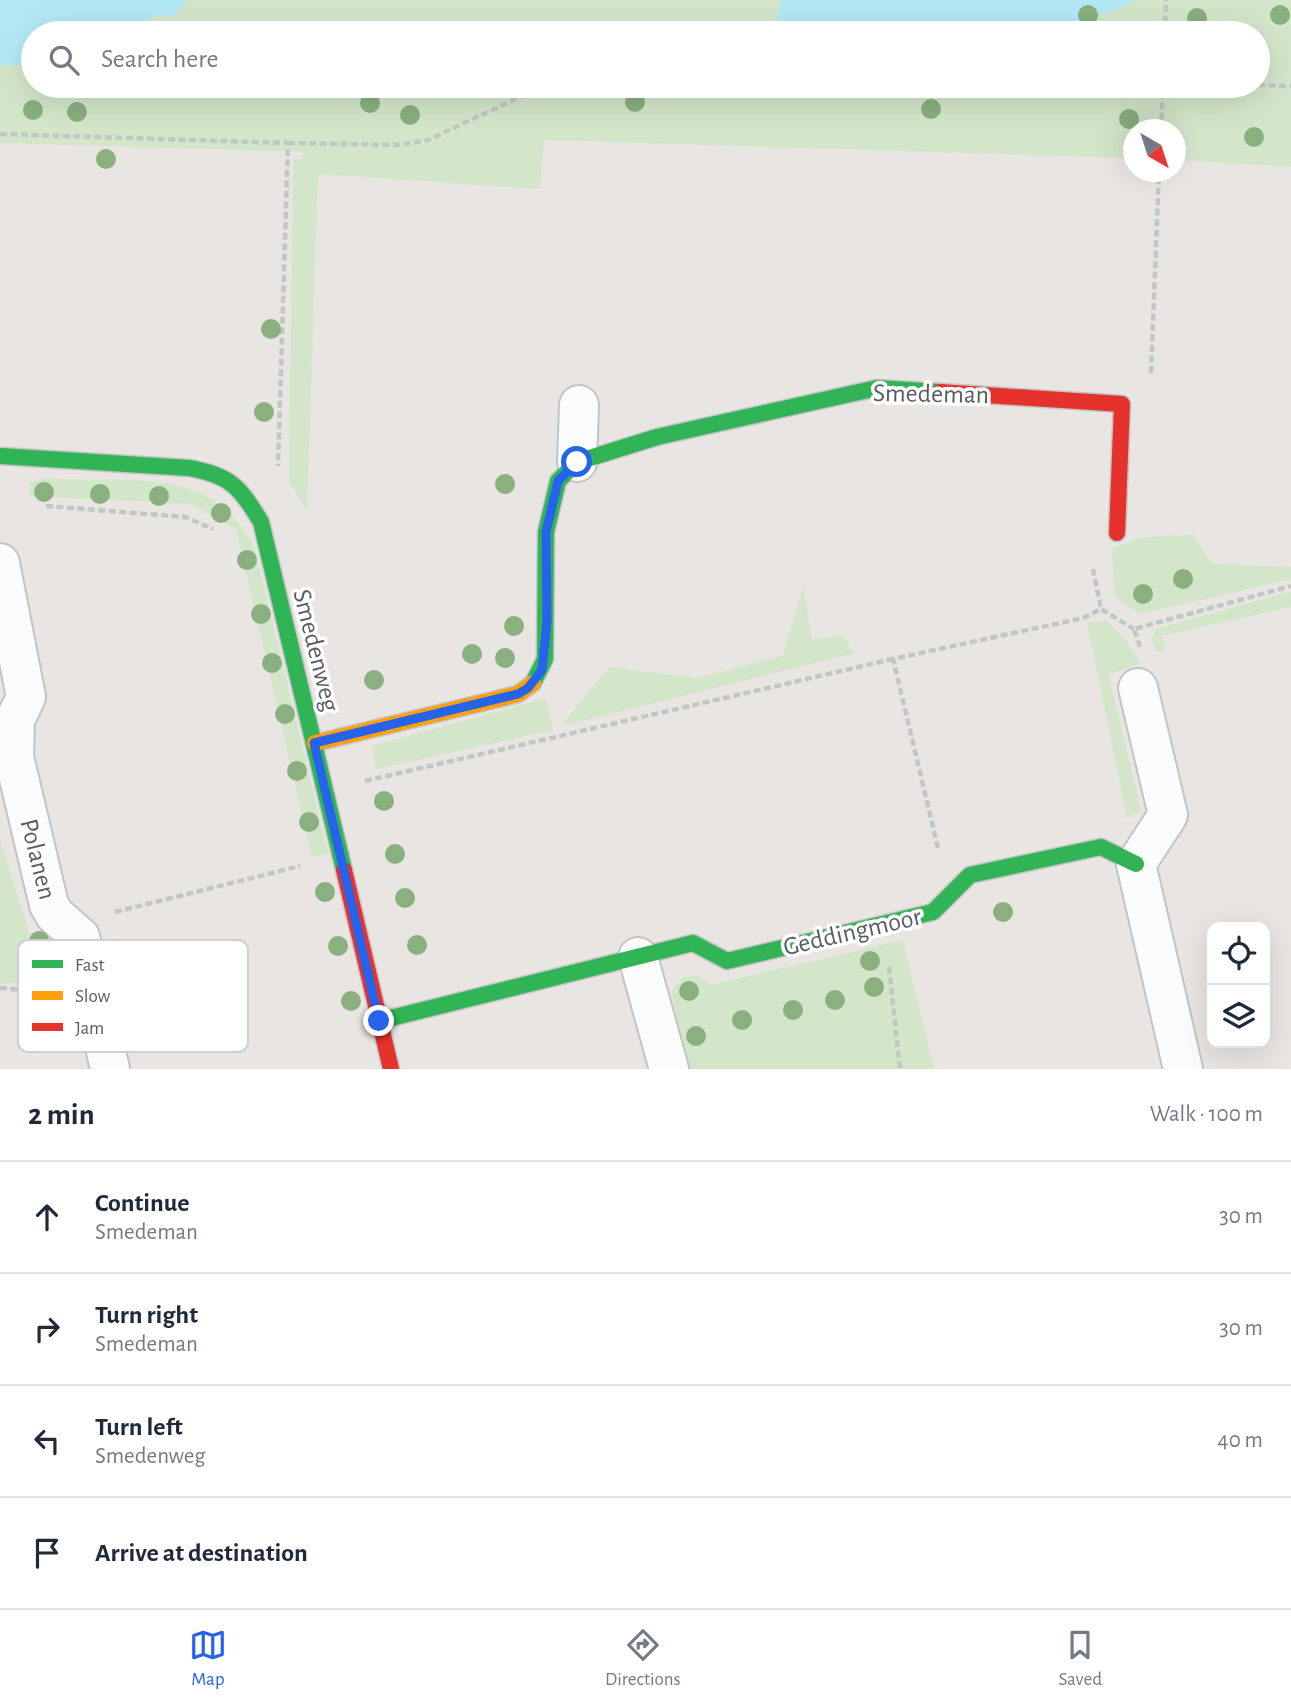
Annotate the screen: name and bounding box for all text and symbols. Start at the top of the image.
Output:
search box [21,21,1270,98]
icon: search [45,41,83,79]
text: Search here [101,46,219,72]
north arrow [1123,119,1186,182]
street label: Smedeman [873,380,989,408]
route start [561,446,592,477]
street label: Smedenweg [288,587,344,714]
street label: Polanen [15,816,61,902]
street label: Geddingmoor [781,903,924,960]
map controls [1207,922,1270,1048]
button: locate [1207,922,1270,985]
legend [18,940,248,1052]
text: Fast [75,956,105,975]
button: layers [1207,985,1270,1048]
text: Slow [75,987,111,1006]
route end [363,1005,394,1036]
text: Jam [75,1019,104,1038]
text: 2 min [28,1100,95,1130]
text: Walk · 100 m [1150,1103,1263,1126]
text: Continue [95,1190,190,1216]
icon: ahead [28,1198,66,1236]
text: 30 m [1219,1205,1263,1228]
text: Smedeman [95,1221,198,1244]
text: Turn right [95,1302,198,1328]
icon: right [28,1310,66,1348]
text: 30 m [1219,1317,1263,1340]
text: Smedeman [95,1333,198,1356]
text: Turn left [95,1414,183,1440]
icon: left [28,1422,66,1460]
text: 40 m [1218,1429,1263,1452]
text: Smedenweg [95,1445,205,1468]
icon: arrive [28,1534,66,1572]
text: Arrive at destination [95,1540,308,1566]
tab: Map [189,1626,227,1691]
tab: Directions [605,1626,681,1691]
tab: Saved [1059,1626,1102,1691]

